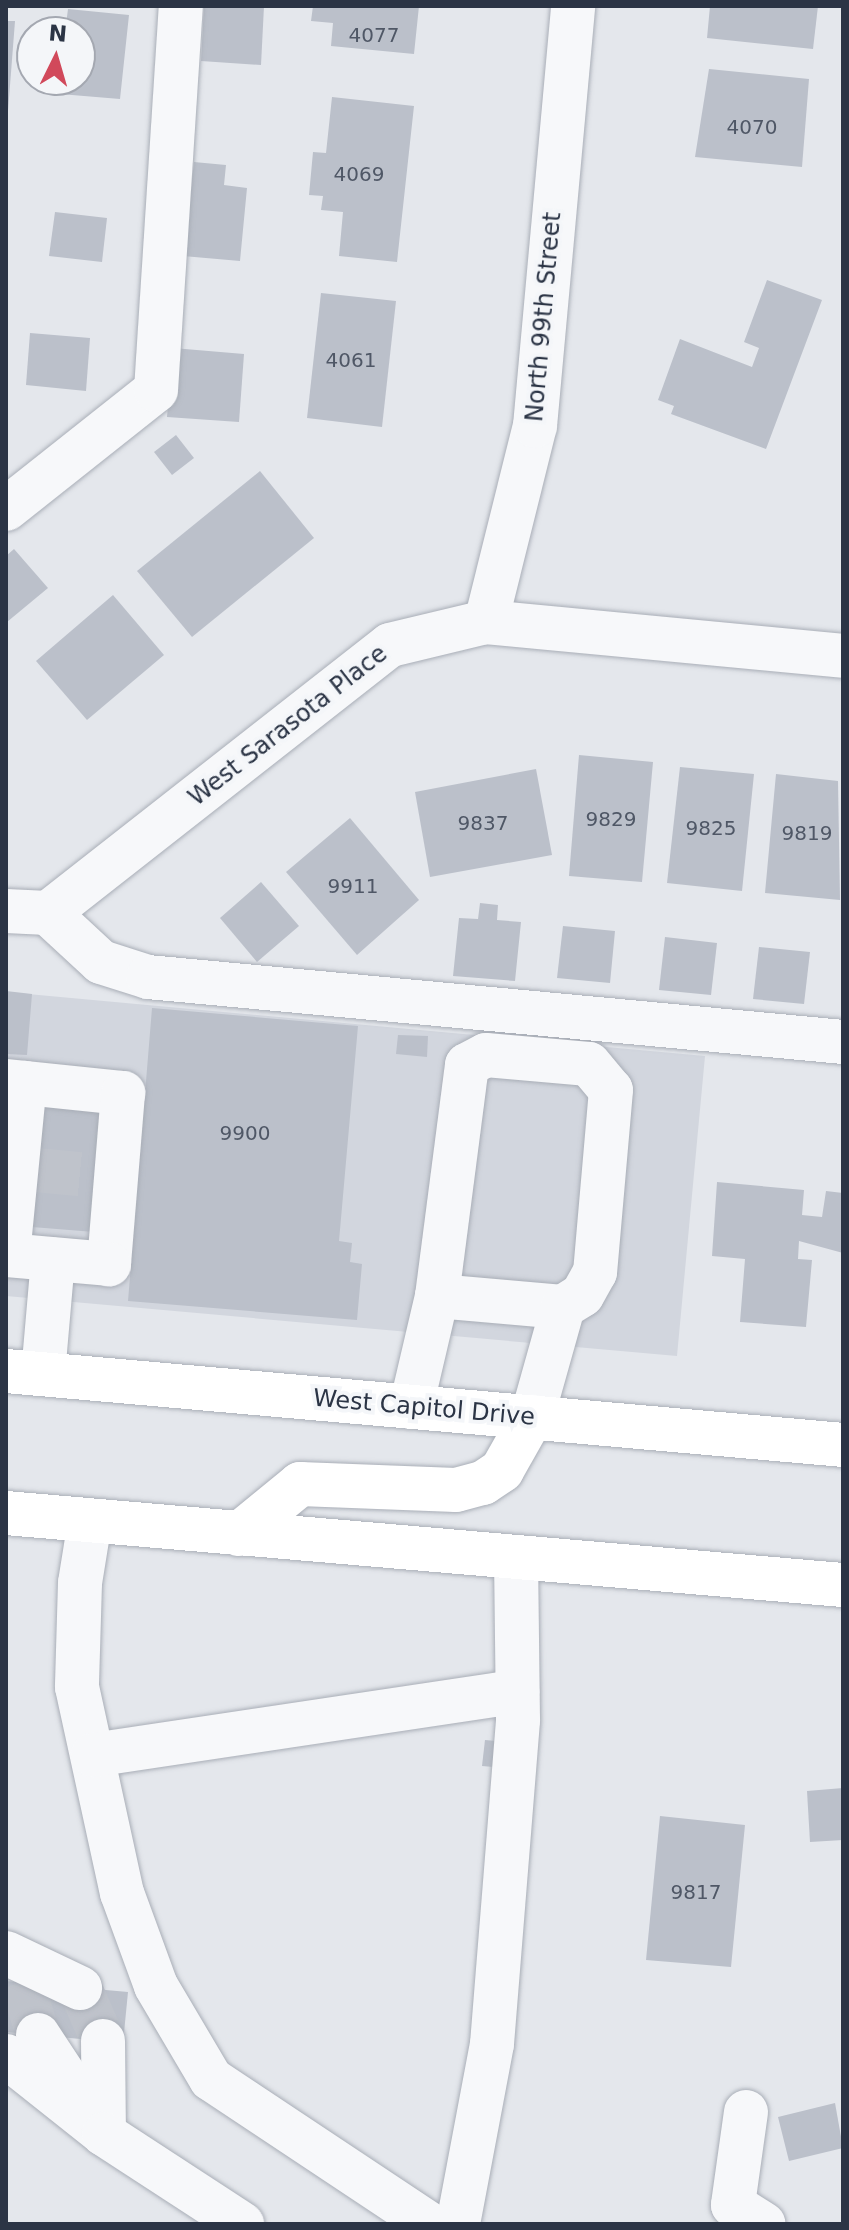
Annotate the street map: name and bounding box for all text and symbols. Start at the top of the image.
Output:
north arrow [16,16,96,96]
text: N [48,20,68,47]
house number: 4077 [349,23,399,47]
house number: 4070 [727,115,777,139]
house number: 4069 [334,162,384,186]
street label: North 99th Street [520,211,568,423]
house number: 4061 [326,348,376,372]
street label: West Sarasota Place [183,640,393,812]
house number: 9829 [586,807,636,831]
house number: 9837 [458,811,508,835]
house number: 9825 [686,816,736,840]
house number: 9819 [782,821,832,845]
house number: 9911 [328,874,378,898]
house number: 9900 [220,1121,270,1145]
street label: West Capitol Drive [312,1384,536,1432]
house number: 9817 [671,1880,721,1904]

